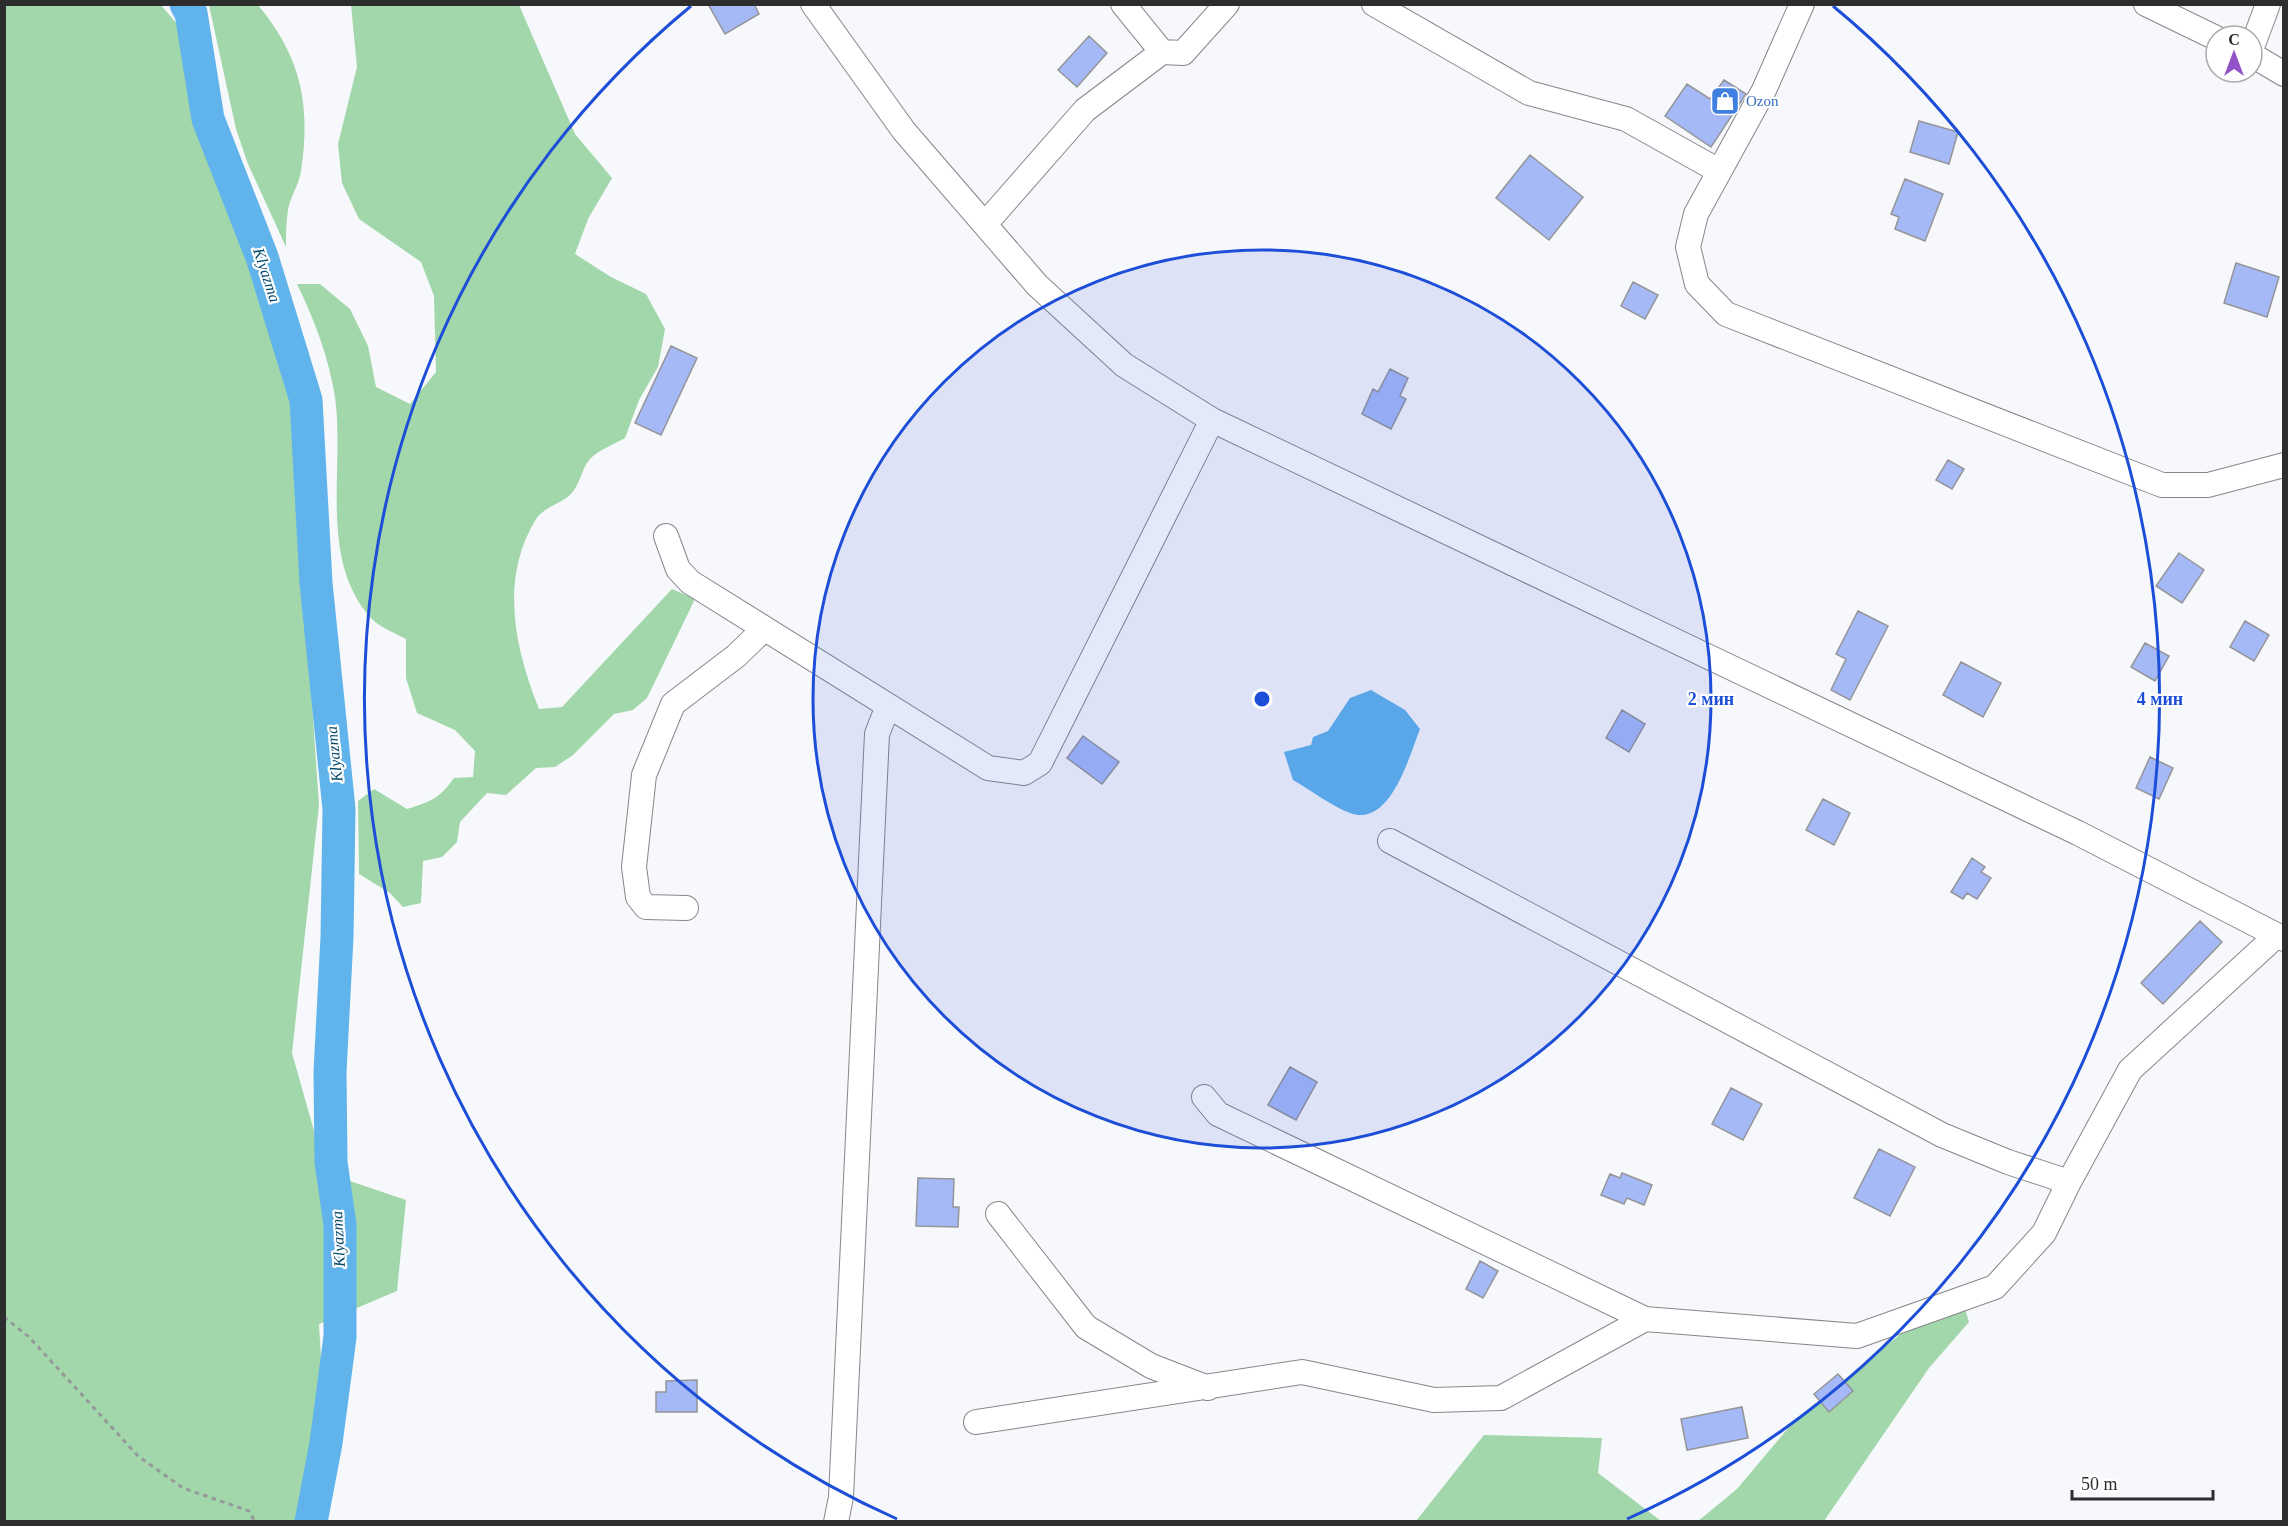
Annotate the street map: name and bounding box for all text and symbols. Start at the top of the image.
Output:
north arrow [2204,24,2264,84]
text: С [2228,31,2240,48]
shop icon: Ozon [1709,85,1741,117]
place label: Ozon [1746,93,1779,109]
water label: Klyazma [249,245,284,305]
centre of rings [1252,689,1272,709]
text: 2 мин [1688,689,1734,709]
text: 4 мин [2137,689,2183,709]
water label: Klyazma [323,725,346,784]
water label: Klyazma [328,1211,349,1268]
scale bar [2072,1463,2213,1501]
text: 50 m [2081,1474,2118,1494]

